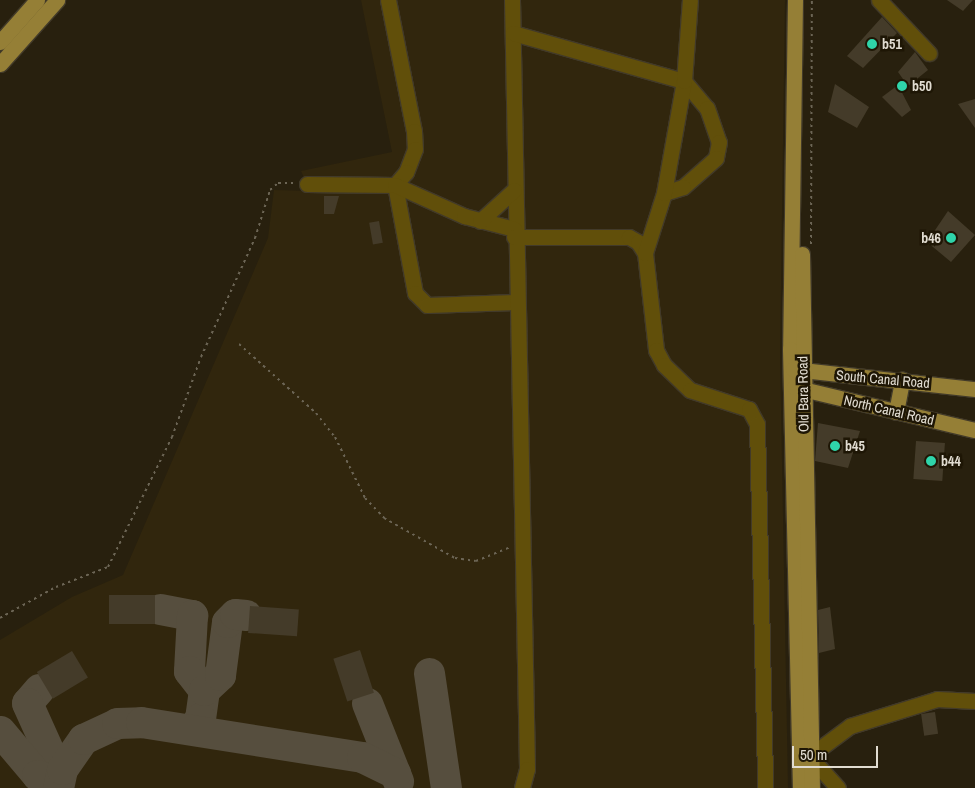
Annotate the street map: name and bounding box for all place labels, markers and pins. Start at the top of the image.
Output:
place label: b51 [882,36,902,52]
marker: b51 [866,38,878,50]
place label: b50 [912,78,932,94]
marker: b50 [896,80,908,92]
place label: b46 [921,230,941,246]
marker: b46 [945,232,957,244]
place label: b45 [845,438,865,454]
marker: b45 [829,440,841,452]
place label: b44 [941,453,961,469]
marker: b44 [925,455,937,467]

